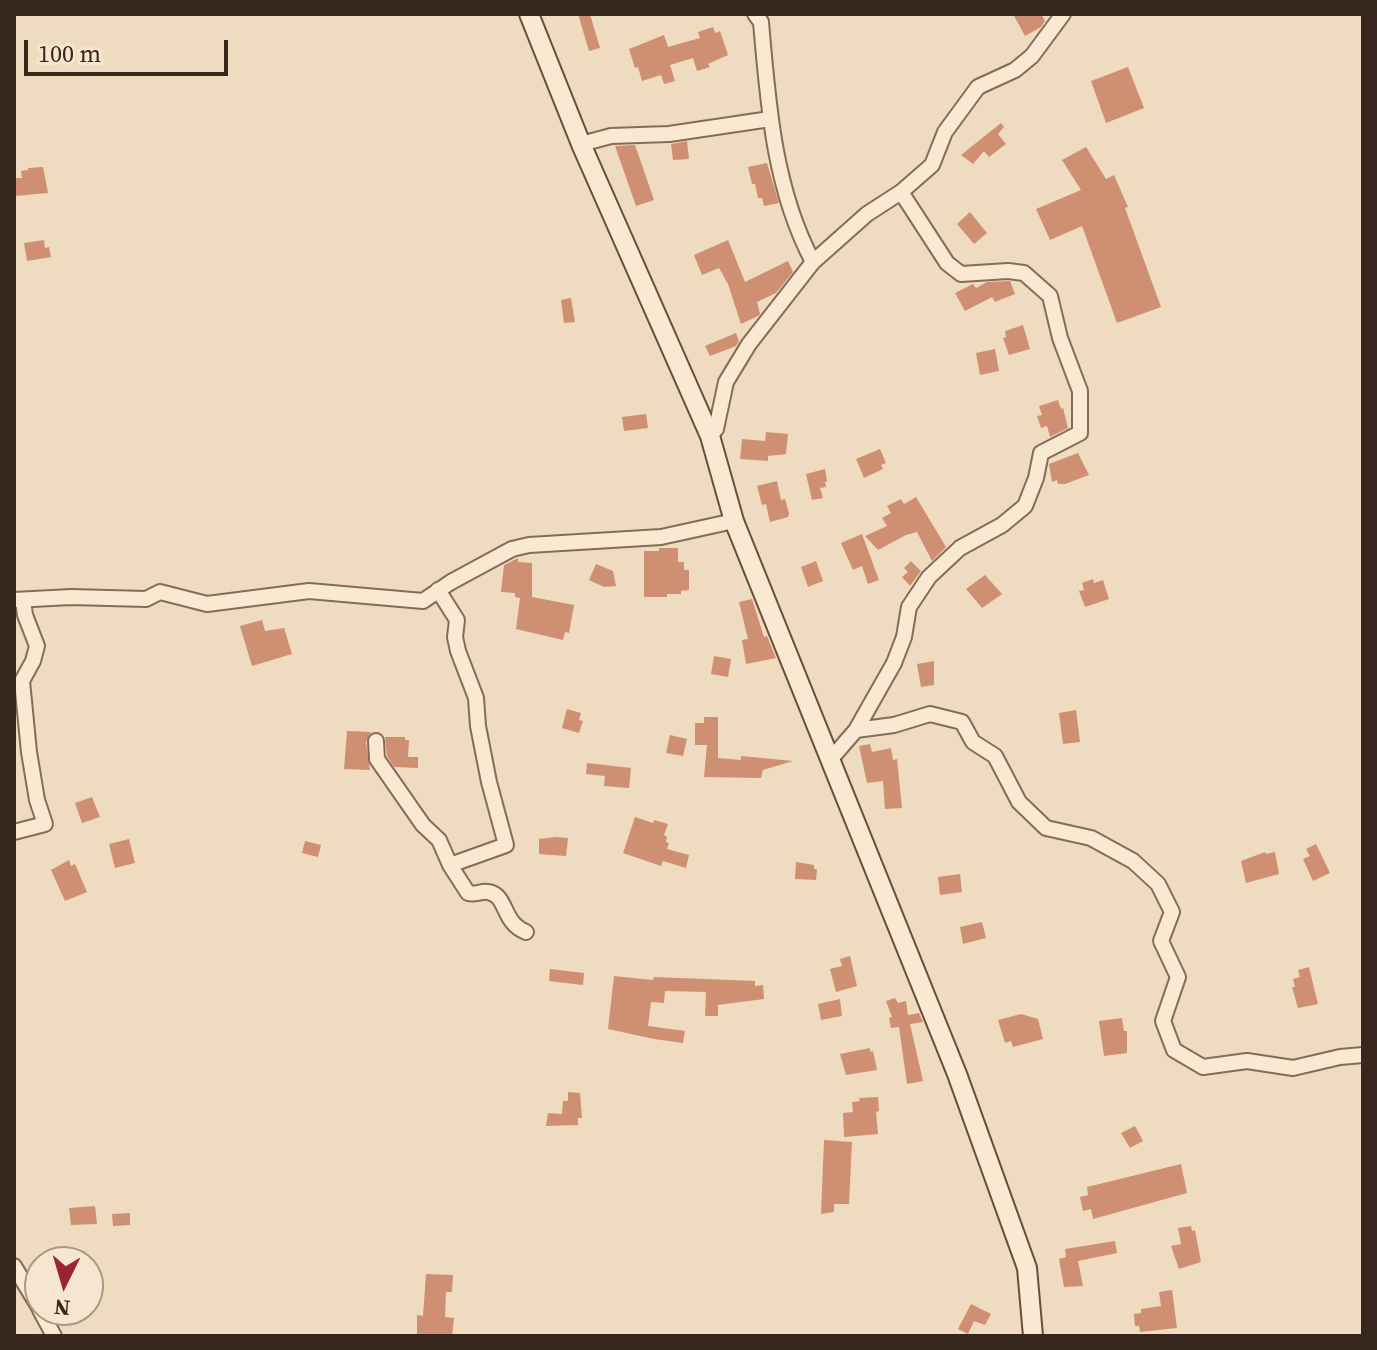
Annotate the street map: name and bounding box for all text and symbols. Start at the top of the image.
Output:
scale bar [28,24,232,74]
text: 100 m [38,37,101,70]
north arrow [24,1246,104,1326]
text: N [53,1292,71,1324]

